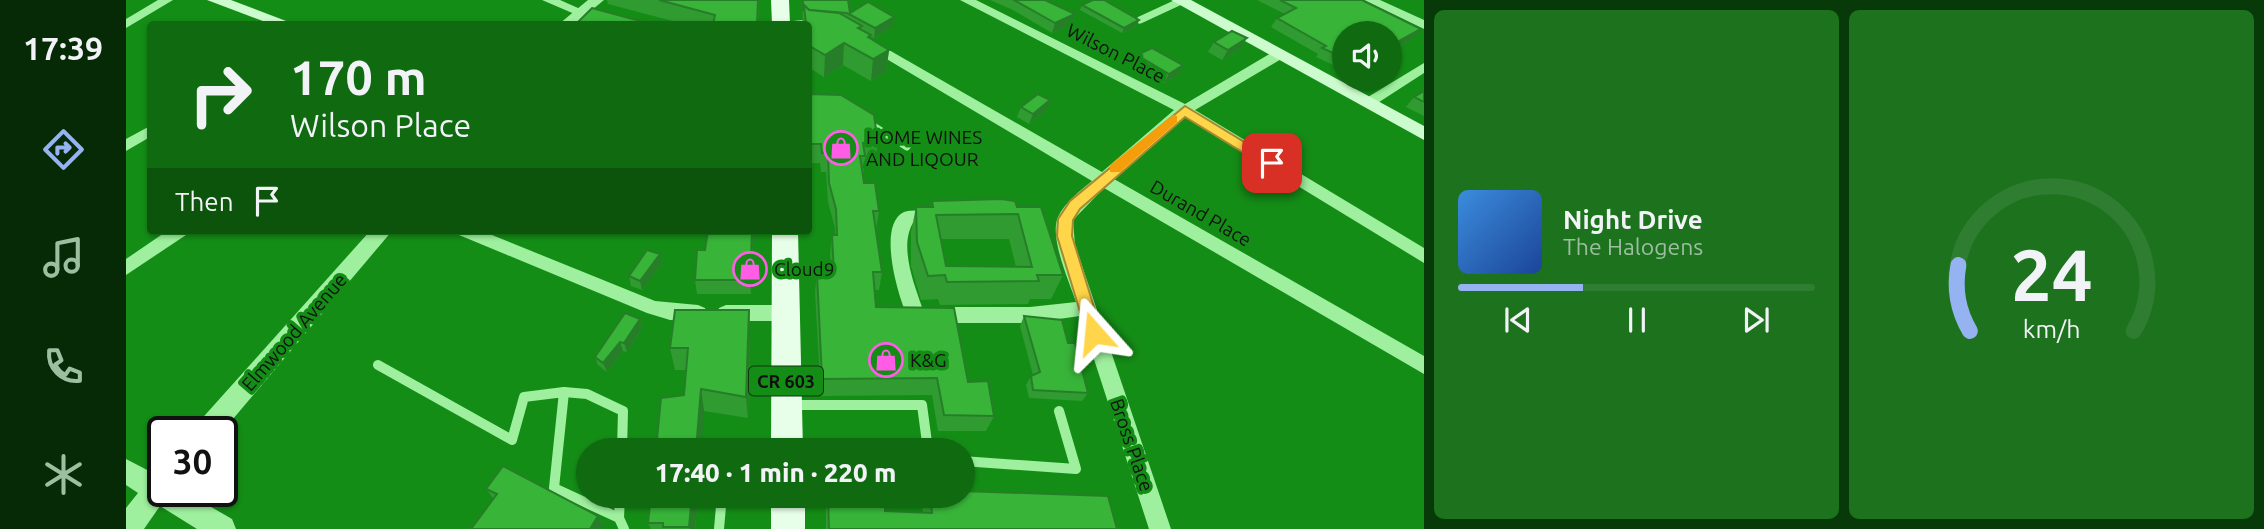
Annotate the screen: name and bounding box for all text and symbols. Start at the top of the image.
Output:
street label: Wilson Place [1063,19,1169,87]
map controls [1332,21,1402,91]
button: sound [1332,21,1402,91]
text: 17:39 [23,30,103,66]
icon: right [175,49,266,140]
text: 170 m [290,49,427,104]
text: Wilson Place [290,107,471,143]
icon: directions [39,125,88,174]
place label: HOME WINES AND LIQOUR [866,126,982,170]
shop icon: HOME WINES AND LIQOUR [822,129,860,167]
pin [1242,133,1302,193]
icon: arrive [1253,144,1291,182]
street label: Durand Place [1147,175,1255,251]
icon: arrive [248,182,286,220]
text: Then [175,187,234,216]
text: Night Drive [1563,205,1703,234]
icon: music [39,233,88,282]
text: 24 [2010,233,2093,315]
text: The Halogens [1563,234,1703,259]
shop icon: Cloud9 [731,250,769,288]
place label: Cloud9 [774,258,834,280]
street label: Elmwood Avenue [237,269,351,395]
position arrow [1057,296,1131,370]
icon: previous [1499,301,1537,339]
icon: pause [1618,301,1656,339]
icon: next [1737,301,1775,339]
text: km/h [2023,314,2080,342]
shop icon: K&G [867,341,905,379]
icon: phone [39,342,88,391]
place label: K&G [910,349,947,371]
road number: CR 603 [749,366,823,396]
street label: Bross Place [1106,396,1158,494]
speed limit sign: 30 [147,416,238,507]
icon: climate [39,450,88,499]
text: 17:40 · 1 min · 220 m [655,458,896,487]

